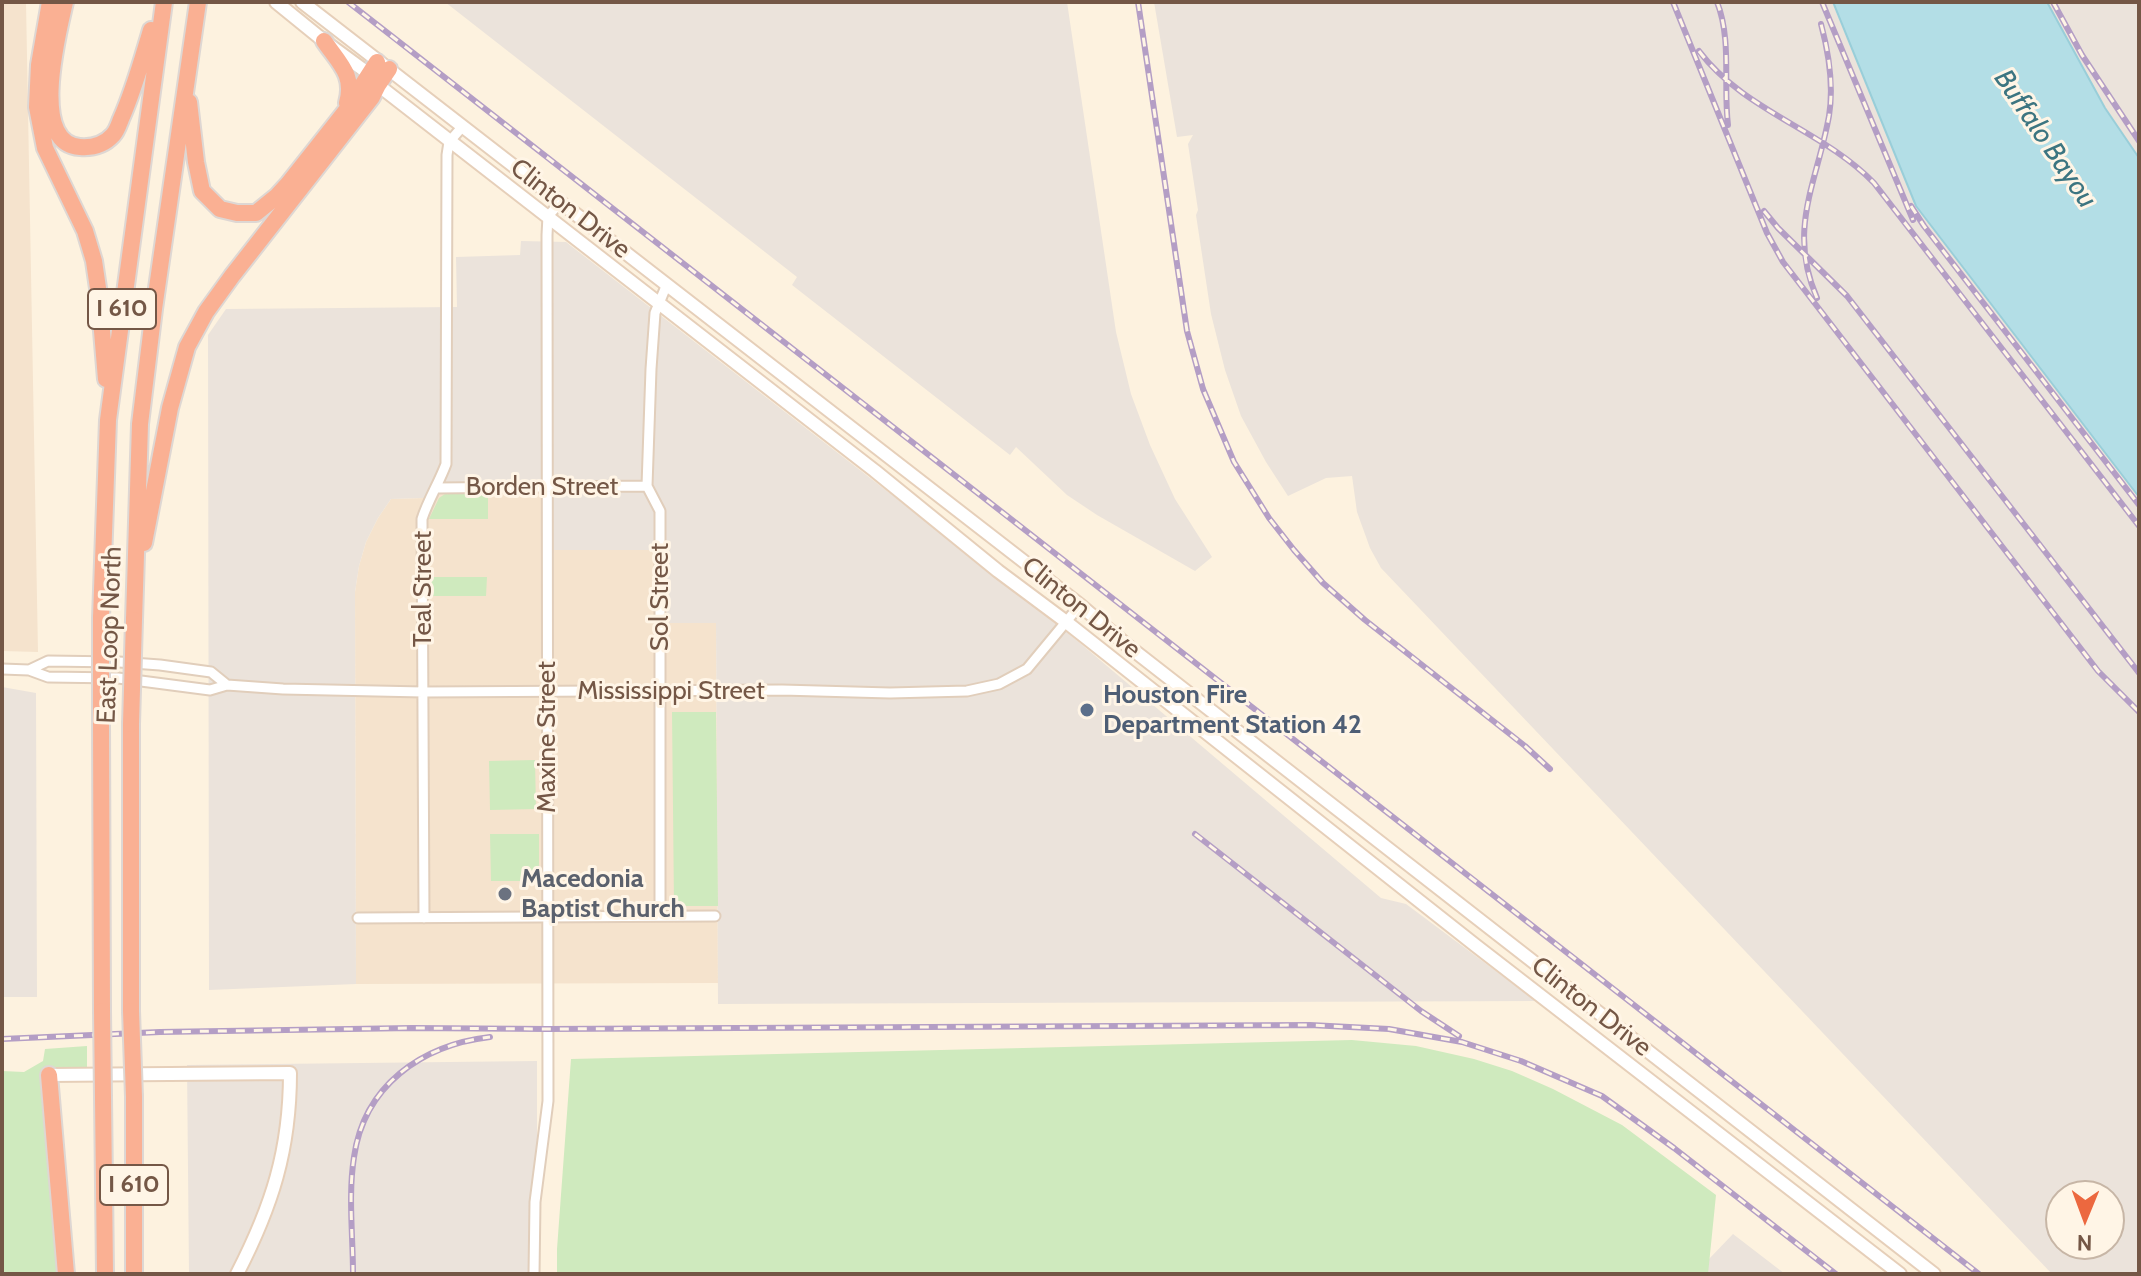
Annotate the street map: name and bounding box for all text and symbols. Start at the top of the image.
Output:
water label: Buffalo Bayou [1986,63,2104,215]
street label: Clinton Drive [504,152,636,266]
road number: I 610 [88,289,156,329]
street label: Borden Street [466,471,618,503]
street label: Teal Street [407,531,439,647]
street label: Sol Street [644,543,676,651]
street label: East Loop North [91,546,129,724]
street label: Clinton Drive [1015,551,1147,665]
street label: Maxine Street [531,661,563,813]
street label: Mississippi Street [577,675,765,707]
place label: Houston Fire Department Station 42 [1103,679,1362,740]
marker: Houston Fire Department Station 42 [1078,701,1096,719]
place label: Macedonia Baptist Church [521,863,685,924]
marker: Macedonia Baptist Church [496,885,514,903]
street label: Clinton Drive [1525,950,1657,1064]
road number: I 610 [100,1165,168,1205]
north arrow [2045,1180,2125,1260]
text: N [2077,1229,2093,1256]

